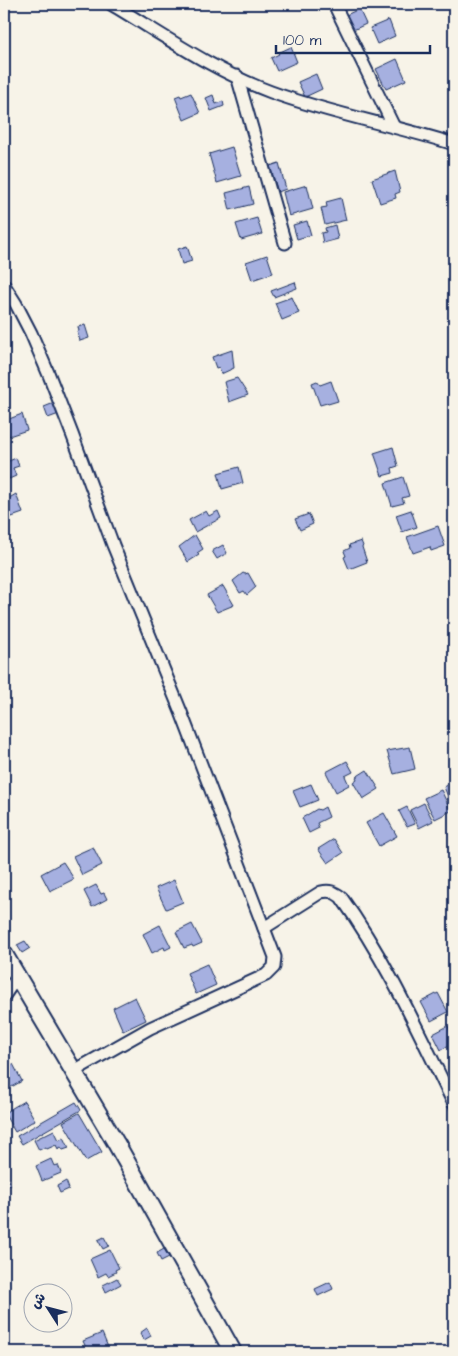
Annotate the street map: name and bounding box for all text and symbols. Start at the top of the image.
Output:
scale bar [276,22,429,54]
text: 100 m [283,30,322,51]
north arrow [22,1284,72,1334]
text: ش [26,1289,51,1313]

